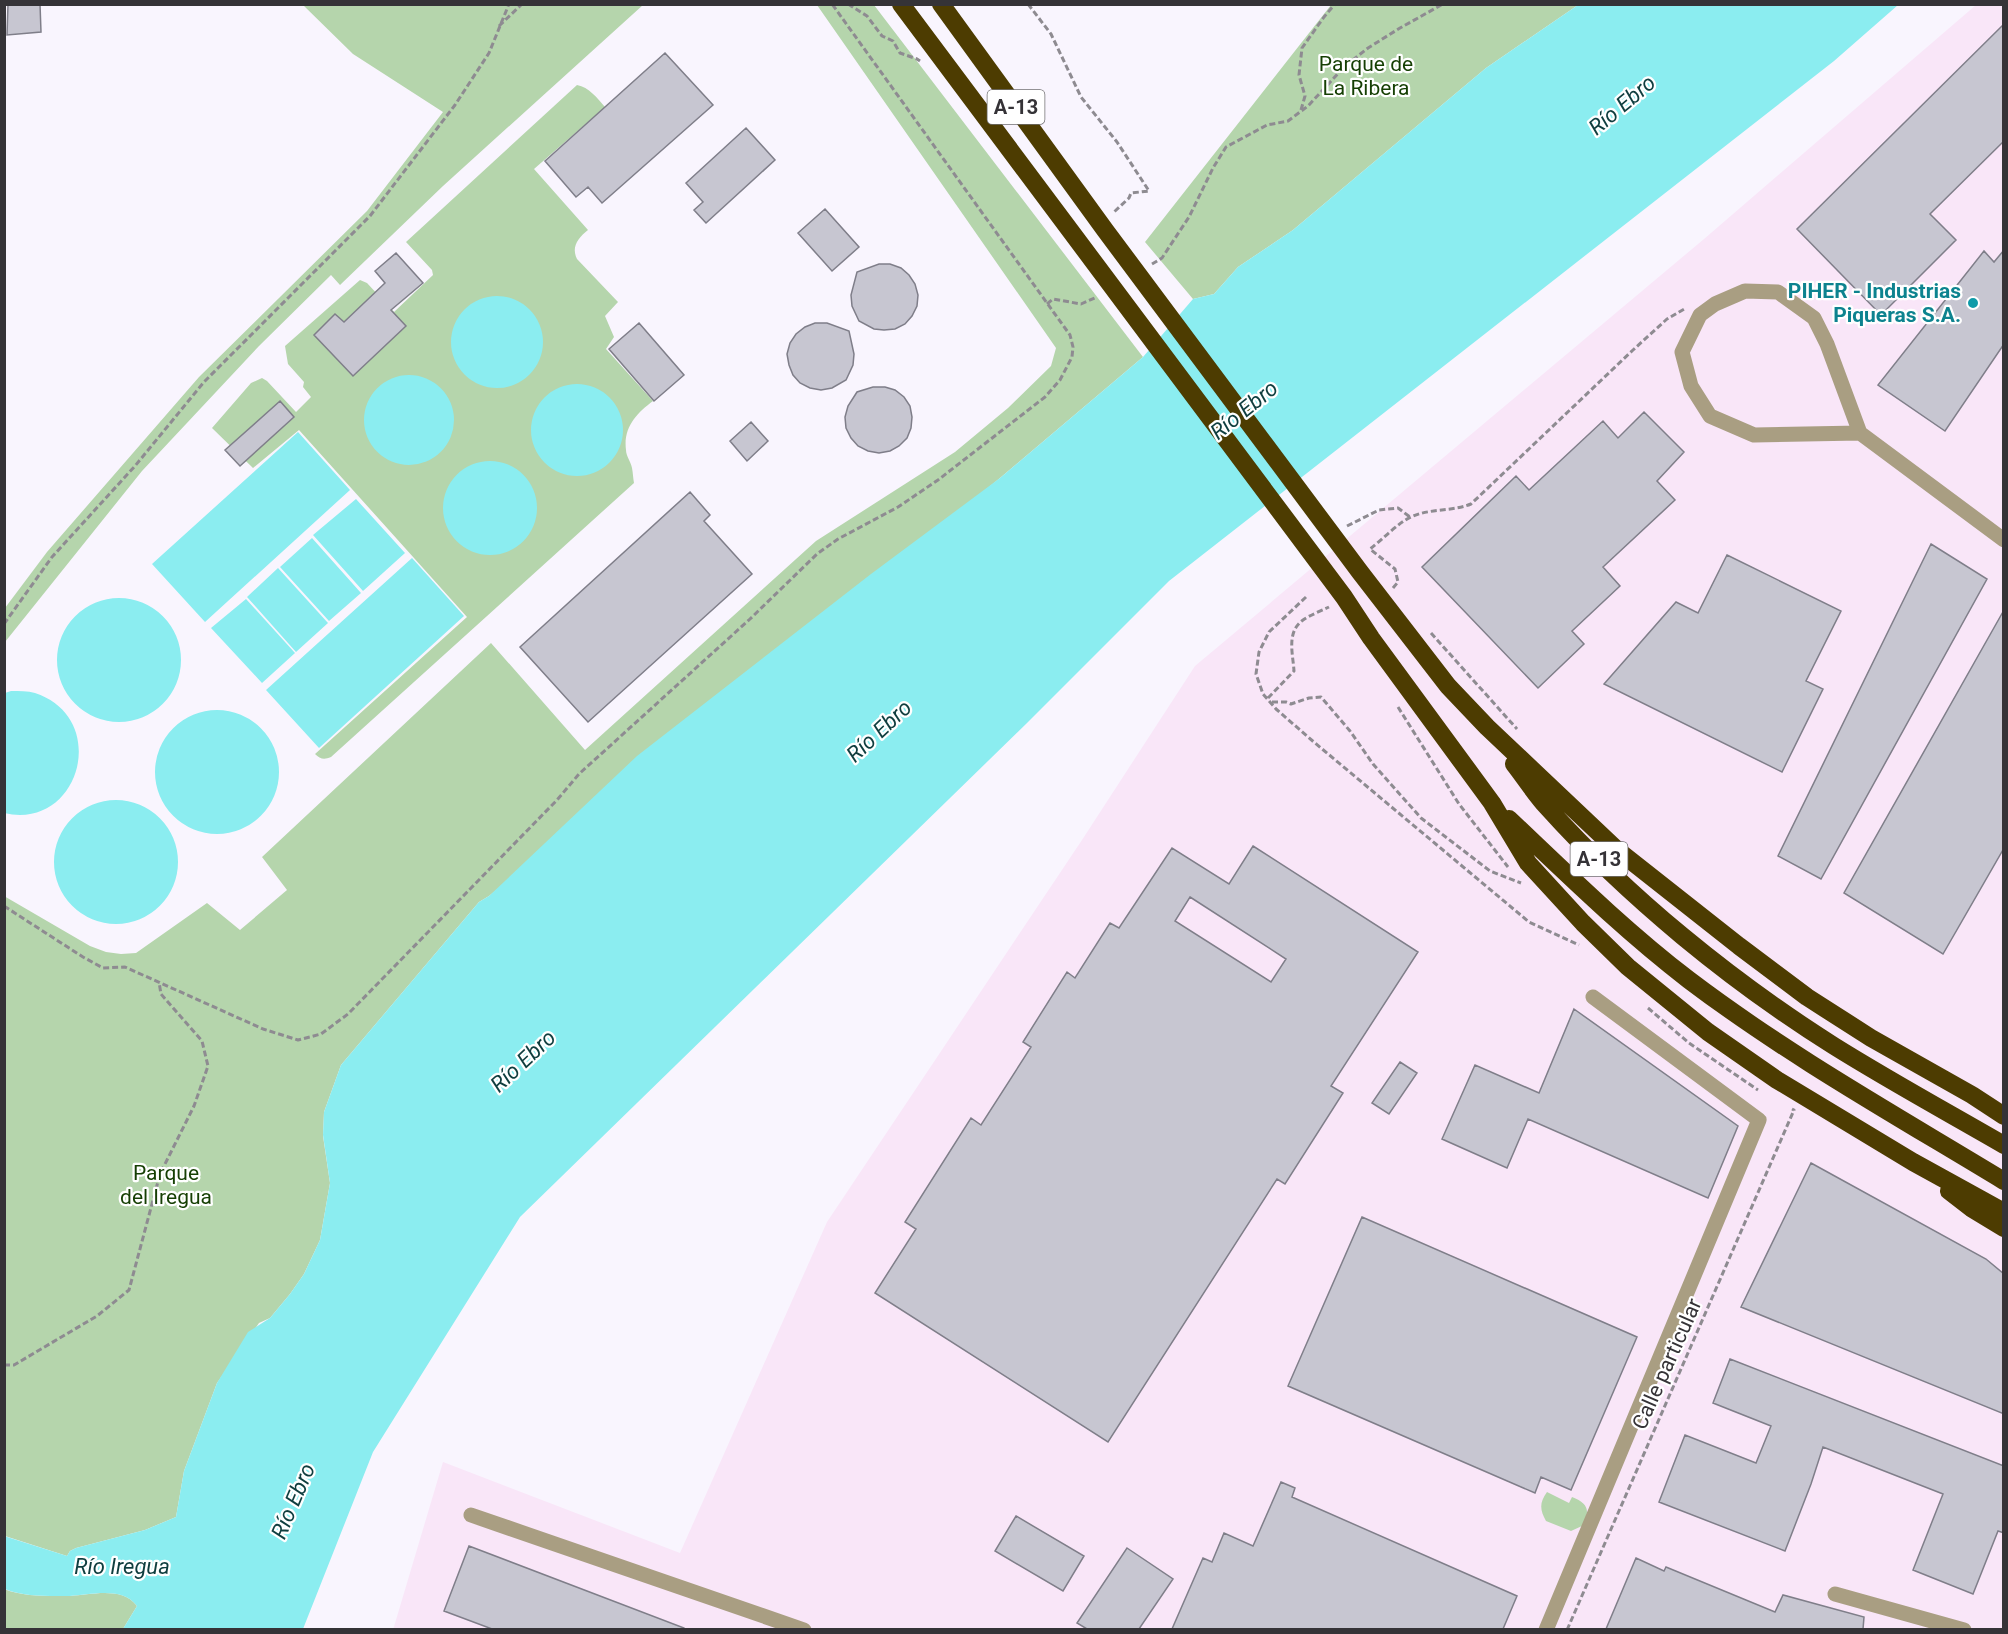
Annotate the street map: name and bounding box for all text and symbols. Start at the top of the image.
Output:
park label: Parque de La Ribera [1319,52,1413,100]
water label: Río Ebro [1584,70,1660,140]
road number: A-13 [988,90,1044,124]
place label: PIHER - Industrias Piqueras S.A. [1788,279,1961,327]
marker: PIHER - Industrias Piqueras S.A. [1966,296,1980,310]
water label: Río Ebro [1205,375,1283,445]
water label: Río Ebro [841,695,917,767]
road number: A-13 [1570,842,1628,876]
water label: Río Ebro [485,1025,561,1097]
park label: Parque del Iregua [120,1161,212,1209]
street label: Calle particular [1627,1295,1707,1433]
water label: Río Ebro [266,1460,320,1542]
water label: Río Iregua [74,1554,170,1579]

